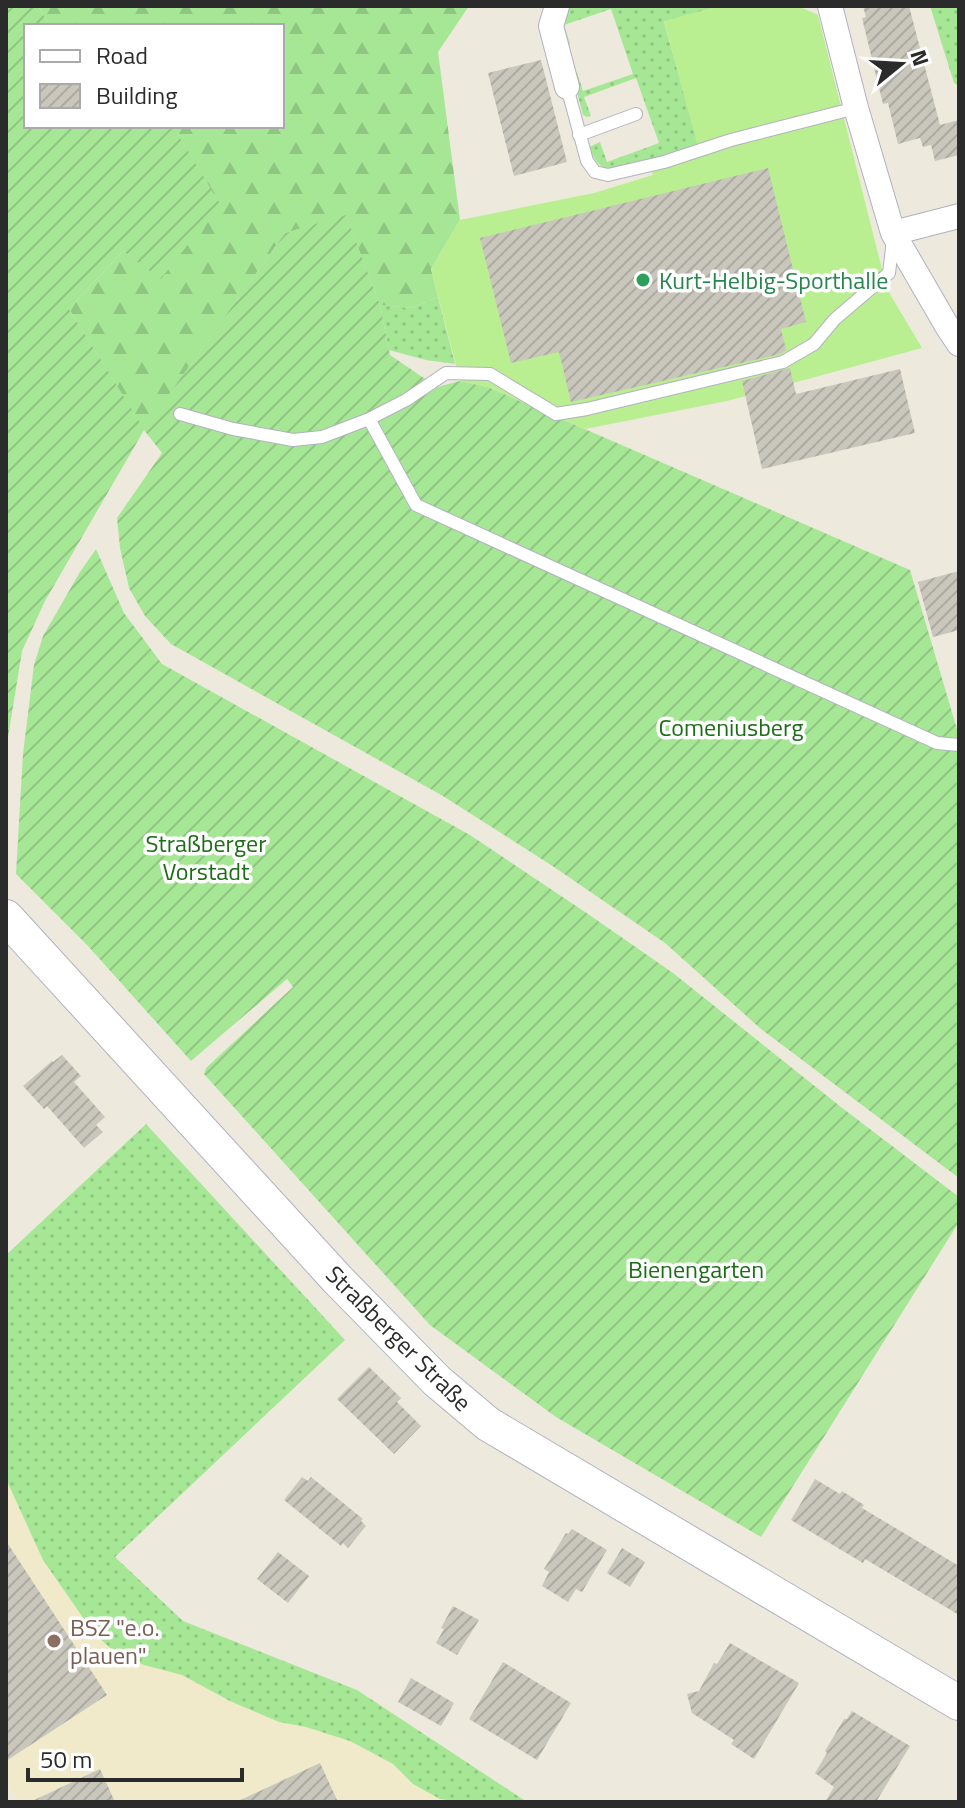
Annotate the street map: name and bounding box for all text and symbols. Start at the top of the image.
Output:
legend [24,24,284,128]
north arrow [861,24,941,104]
text: Road [96,37,148,73]
text: N [901,45,939,70]
text: Building [96,77,178,113]
place label: Kurt-Helbig-Sporthalle [659,262,889,298]
marker: Kurt-Helbig-Sporthalle [634,271,652,289]
park label: Comeniusberg [659,709,803,745]
park label: Straßberger Vorstadt [146,825,266,889]
park label: Bienengarten [628,1251,764,1287]
street label: Straßberger Straße [318,1257,480,1419]
place label: BSZ "e.o. plauen" [70,1609,160,1673]
marker: BSZ "e.o. plauen" [45,1632,63,1650]
scale bar [28,1732,242,1782]
text: 50 m [40,1741,92,1777]

